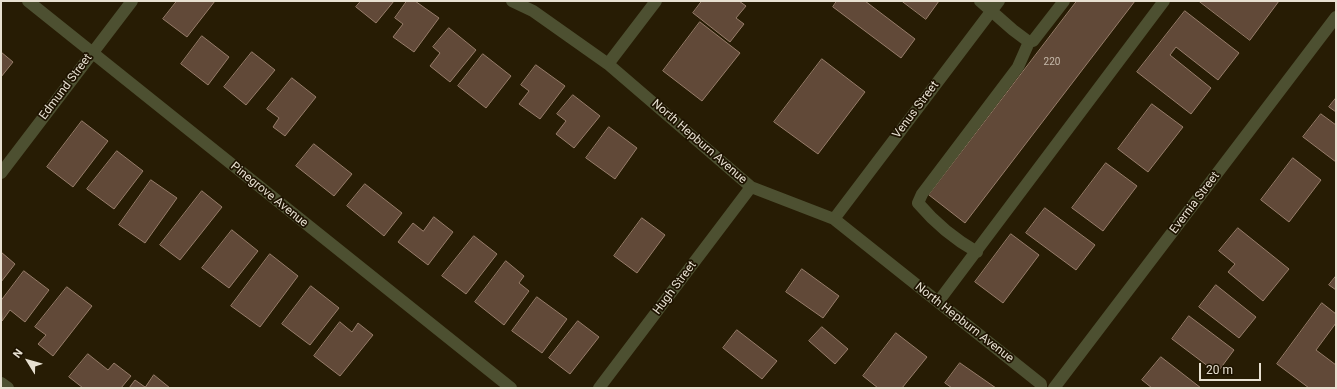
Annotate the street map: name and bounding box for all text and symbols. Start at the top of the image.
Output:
street label: Edmund Street [37,51,95,123]
house number: 220 [1044,56,1060,68]
street label: Venus Street [890,79,942,141]
street label: North Hepburn Avenue [649,97,749,187]
street label: Pinegrove Avenue [227,159,311,231]
street label: Evernia Street [1167,169,1223,237]
street label: Hugh Street [650,258,700,318]
street label: North Hepburn Avenue [912,280,1016,366]
north arrow [8,341,48,381]
text: N [10,346,26,360]
scale bar [1201,355,1263,381]
text: 20 m [1206,363,1233,377]

